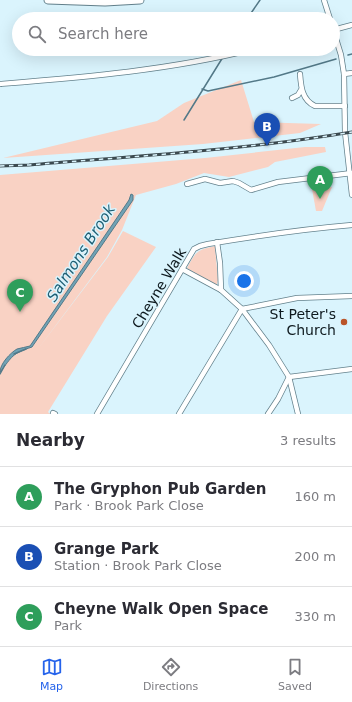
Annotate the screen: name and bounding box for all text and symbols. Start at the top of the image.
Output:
search box [12,12,340,56]
icon: search [26,23,48,45]
text: Search here [58,25,148,43]
pin: B [254,113,280,146]
pin: A [307,166,333,199]
water label: Salmons Brook [43,200,120,305]
street label: Cheyne Walk [129,244,190,331]
your location [234,271,254,291]
pin: C [7,279,33,312]
place label: St Peter's Church [270,306,336,338]
marker: St Peter's Church [339,317,349,327]
text: Nearby [16,430,85,450]
text: 3 results [280,433,336,448]
text: The Gryphon Pub Garden [54,480,266,498]
text: A [24,489,34,504]
text: 160 m [294,489,336,504]
text: Park · Brook Park Close [54,498,204,513]
text: Grange Park [54,540,159,558]
text: B [24,549,34,564]
text: 200 m [294,549,336,564]
text: Station · Brook Park Close [54,558,222,573]
text: Cheyne Walk Open Space [54,600,268,618]
text: C [24,609,34,624]
text: 330 m [294,609,336,624]
text: Park [54,618,82,633]
tab: Map [40,656,63,693]
tab: Directions [143,656,198,693]
tab: Saved [278,656,312,693]

